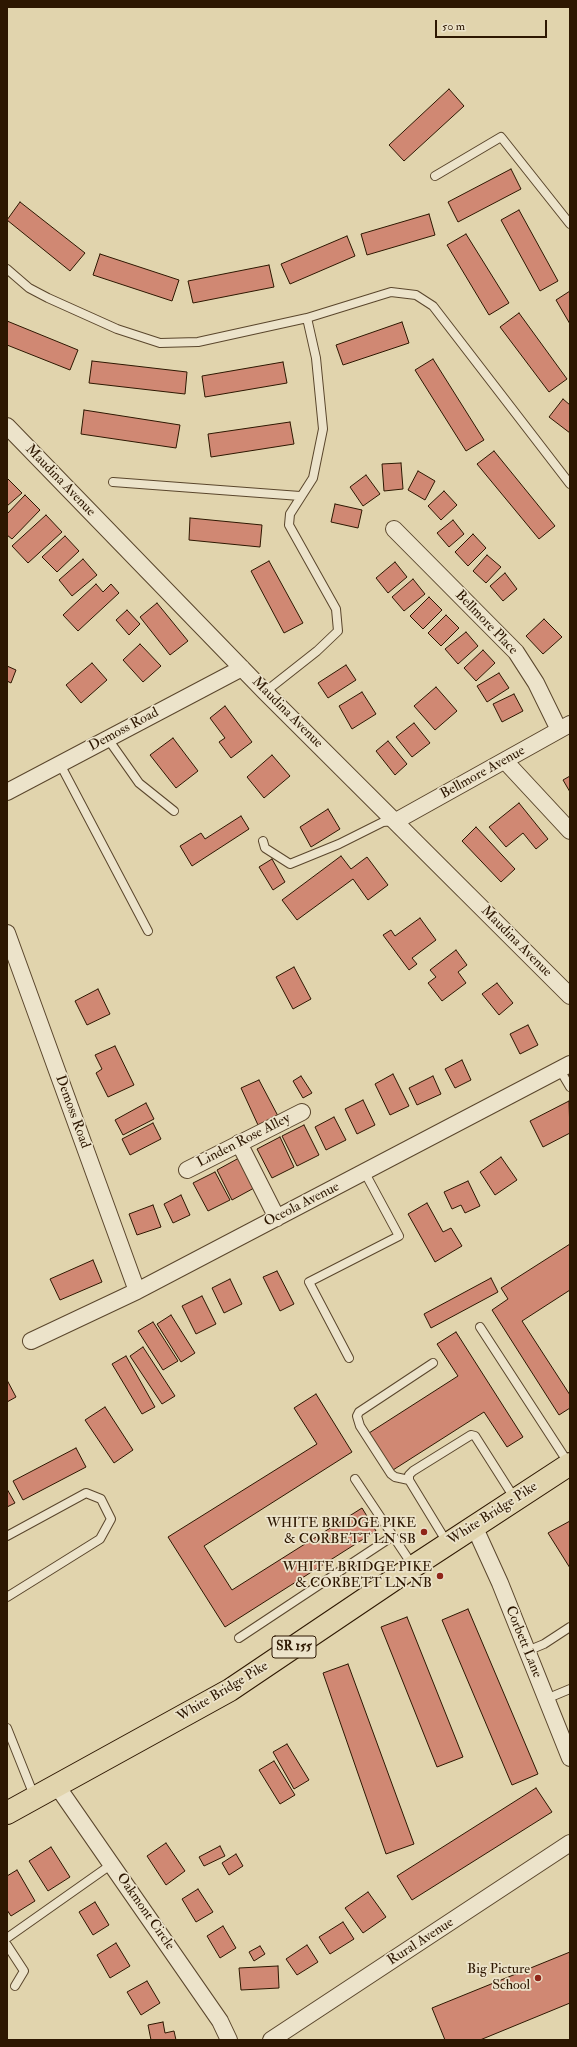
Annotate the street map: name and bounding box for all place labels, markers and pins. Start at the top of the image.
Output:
place label: WHITE BRIDGE PIKE & CORBETT LN SB [267,1516,416,1548]
marker: WHITE BRIDGE PIKE & CORBETT LN SB [419,1527,429,1537]
place label: WHITE BRIDGE PIKE & CORBETT LN NB [283,1560,432,1592]
marker: WHITE BRIDGE PIKE & CORBETT LN NB [435,1571,445,1581]
place label: Big Picture School [467,1962,530,1994]
marker: Big Picture School [533,1973,543,1983]

